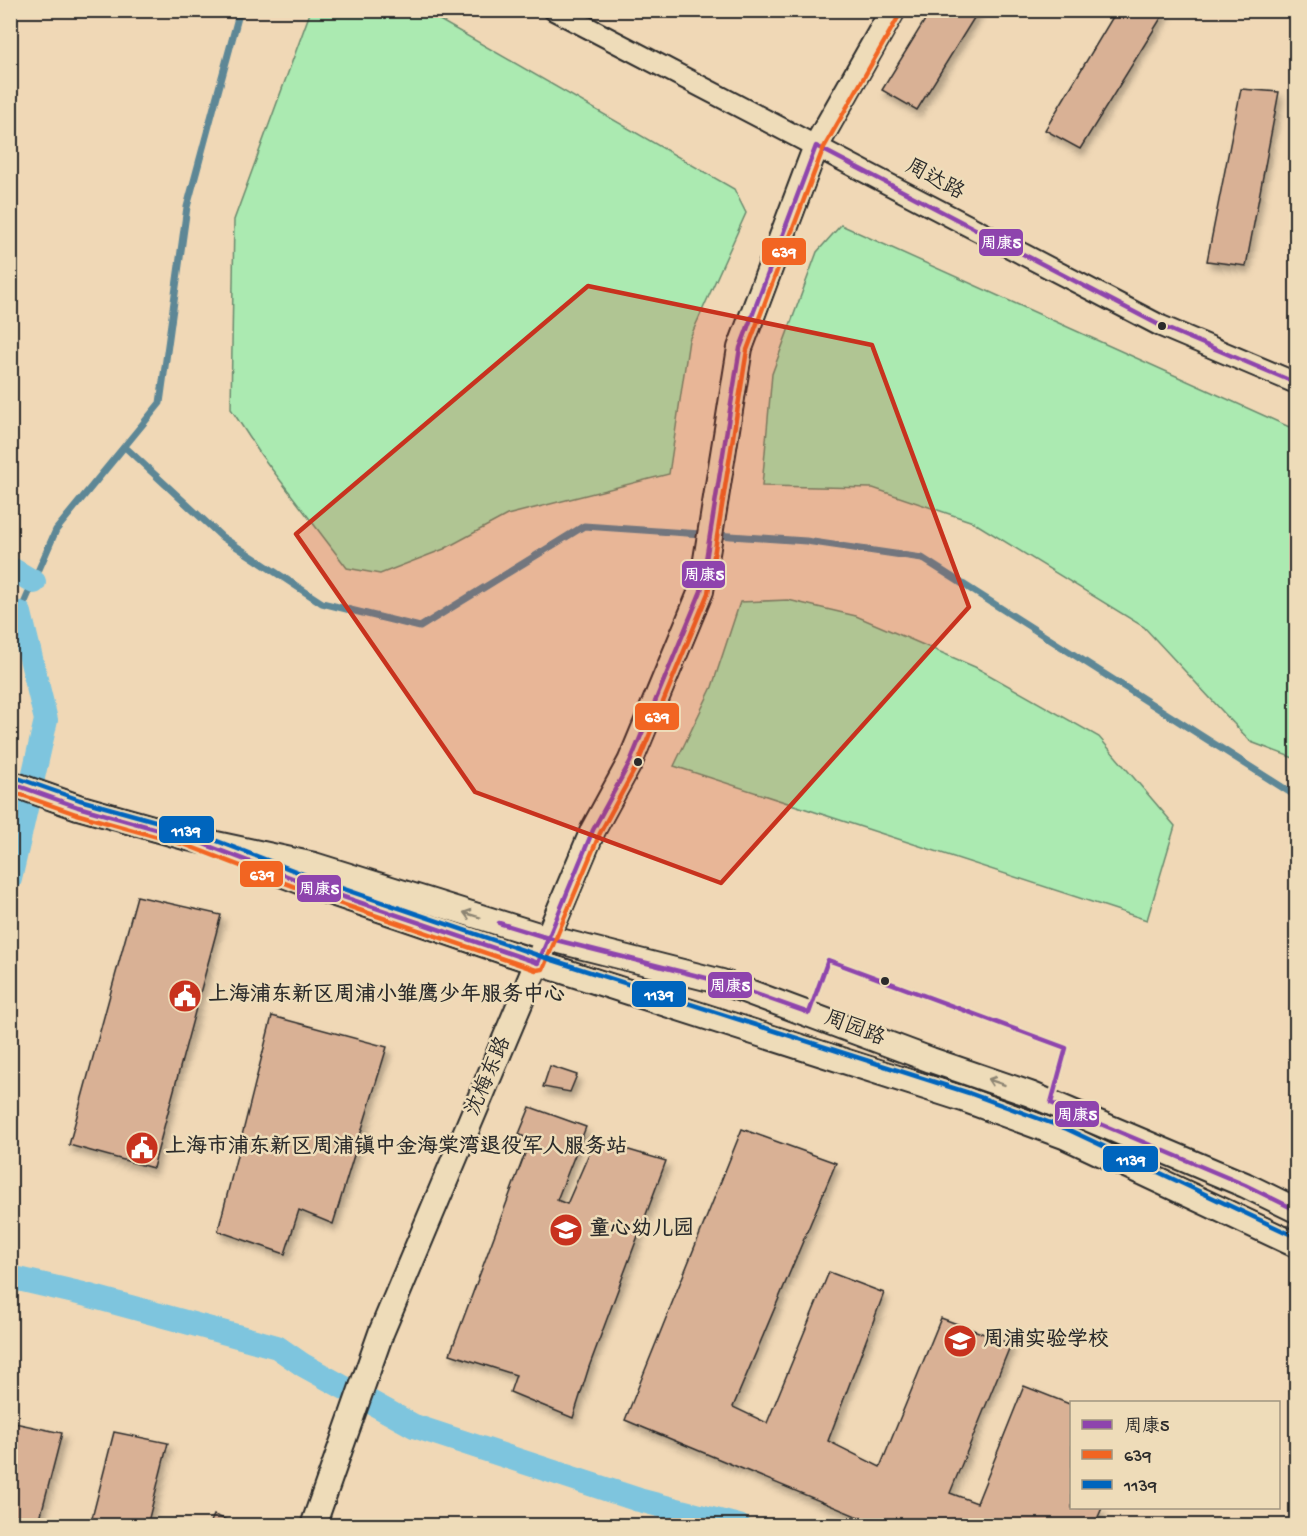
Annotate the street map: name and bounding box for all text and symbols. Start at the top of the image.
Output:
street label: 周达路 [900,153,969,207]
line badge: 周康5 [978,228,1024,257]
text: 周康5 [981,234,1022,255]
line badge: 639 [761,237,807,266]
text: 639 [772,245,796,264]
unlabelled marker [1156,320,1168,332]
line badge: 周康5 [681,560,726,589]
text: 周康5 [684,566,725,587]
line badge: 639 [634,702,680,731]
text: 639 [645,710,669,729]
unlabelled marker [632,756,644,768]
line badge: 1139 [158,815,215,844]
text: 1139 [170,824,201,843]
line badge: 639 [239,860,284,888]
text: 639 [250,868,274,887]
line badge: 周康5 [296,874,342,903]
text: 周康5 [299,880,340,901]
one-way arrow [463,908,482,919]
line badge: 周康5 [707,971,753,999]
unlabelled marker [879,975,891,987]
text: 周康5 [710,977,751,998]
public building icon: 上海浦东新区周浦小雏鹰少年服务中心 [167,978,203,1014]
line badge: 1139 [631,980,687,1008]
place label: 上海浦东新区周浦小雏鹰少年服务中心 [208,982,565,1009]
text: 1139 [643,988,674,1007]
street label: 周园路 [820,1005,889,1053]
street label: 沈梅东路 [460,1033,518,1121]
one-way arrow [987,1076,1006,1087]
line badge: 周康5 [1054,1100,1100,1128]
text: 周康5 [1057,1106,1098,1127]
public building icon: 上海市浦东新区周浦镇中金海棠湾退役军人服务站 [124,1130,160,1166]
place label: 上海市浦东新区周浦镇中金海棠湾退役军人服务站 [165,1134,627,1161]
line badge: 1139 [1102,1145,1159,1173]
text: 1139 [1115,1153,1146,1172]
school or university icon: 童心幼儿园 [548,1212,584,1248]
place label: 童心幼儿园 [589,1217,694,1243]
school or university icon: 周浦实验学校 [942,1323,978,1359]
place label: 周浦实验学校 [983,1327,1109,1354]
legend [1070,1401,1280,1509]
text: 周康5 [1124,1415,1169,1438]
text: 639 [1124,1447,1151,1468]
text: 1139 [1123,1477,1157,1498]

